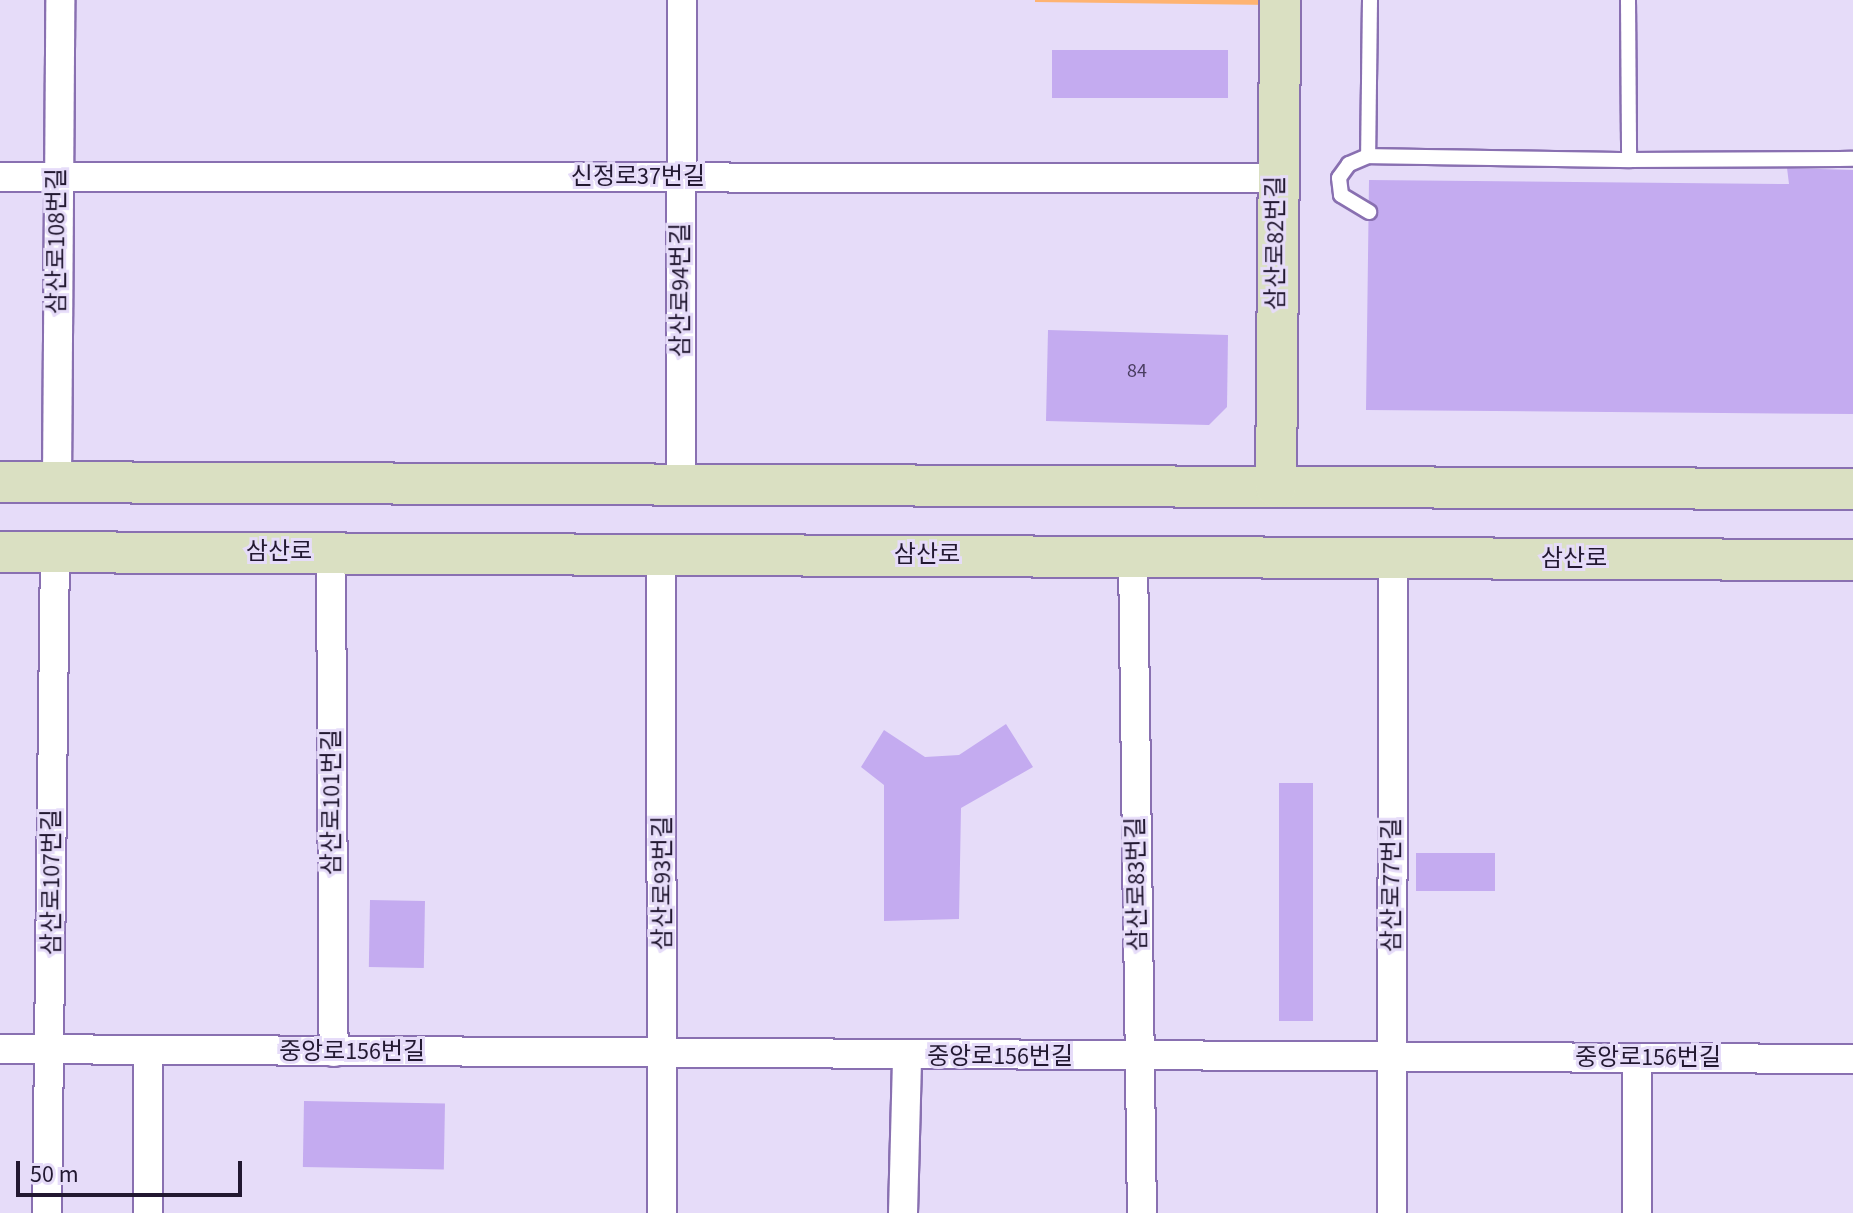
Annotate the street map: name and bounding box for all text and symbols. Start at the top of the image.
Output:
street label: 신정로37번길 [571,163,705,191]
street label: 삼산로108번길 [43,168,71,314]
street label: 삼산로82번길 [1262,176,1290,310]
street label: 삼산로94번길 [667,223,695,357]
house number: 84 [1127,359,1147,383]
street label: 삼산로 [246,538,312,566]
street label: 삼산로 [894,541,960,569]
street label: 삼산로 [1541,545,1607,573]
street label: 삼산로101번길 [318,729,346,875]
street label: 삼산로107번길 [38,809,66,955]
street label: 삼산로93번길 [649,816,677,950]
street label: 삼산로83번길 [1121,817,1153,951]
street label: 삼산로77번길 [1378,818,1406,952]
street label: 중앙로156번길 [279,1038,425,1066]
street label: 중앙로156번길 [927,1043,1073,1071]
street label: 중앙로156번길 [1575,1044,1721,1072]
scale bar [20,1145,246,1195]
text: 50 m [30,1157,79,1192]

